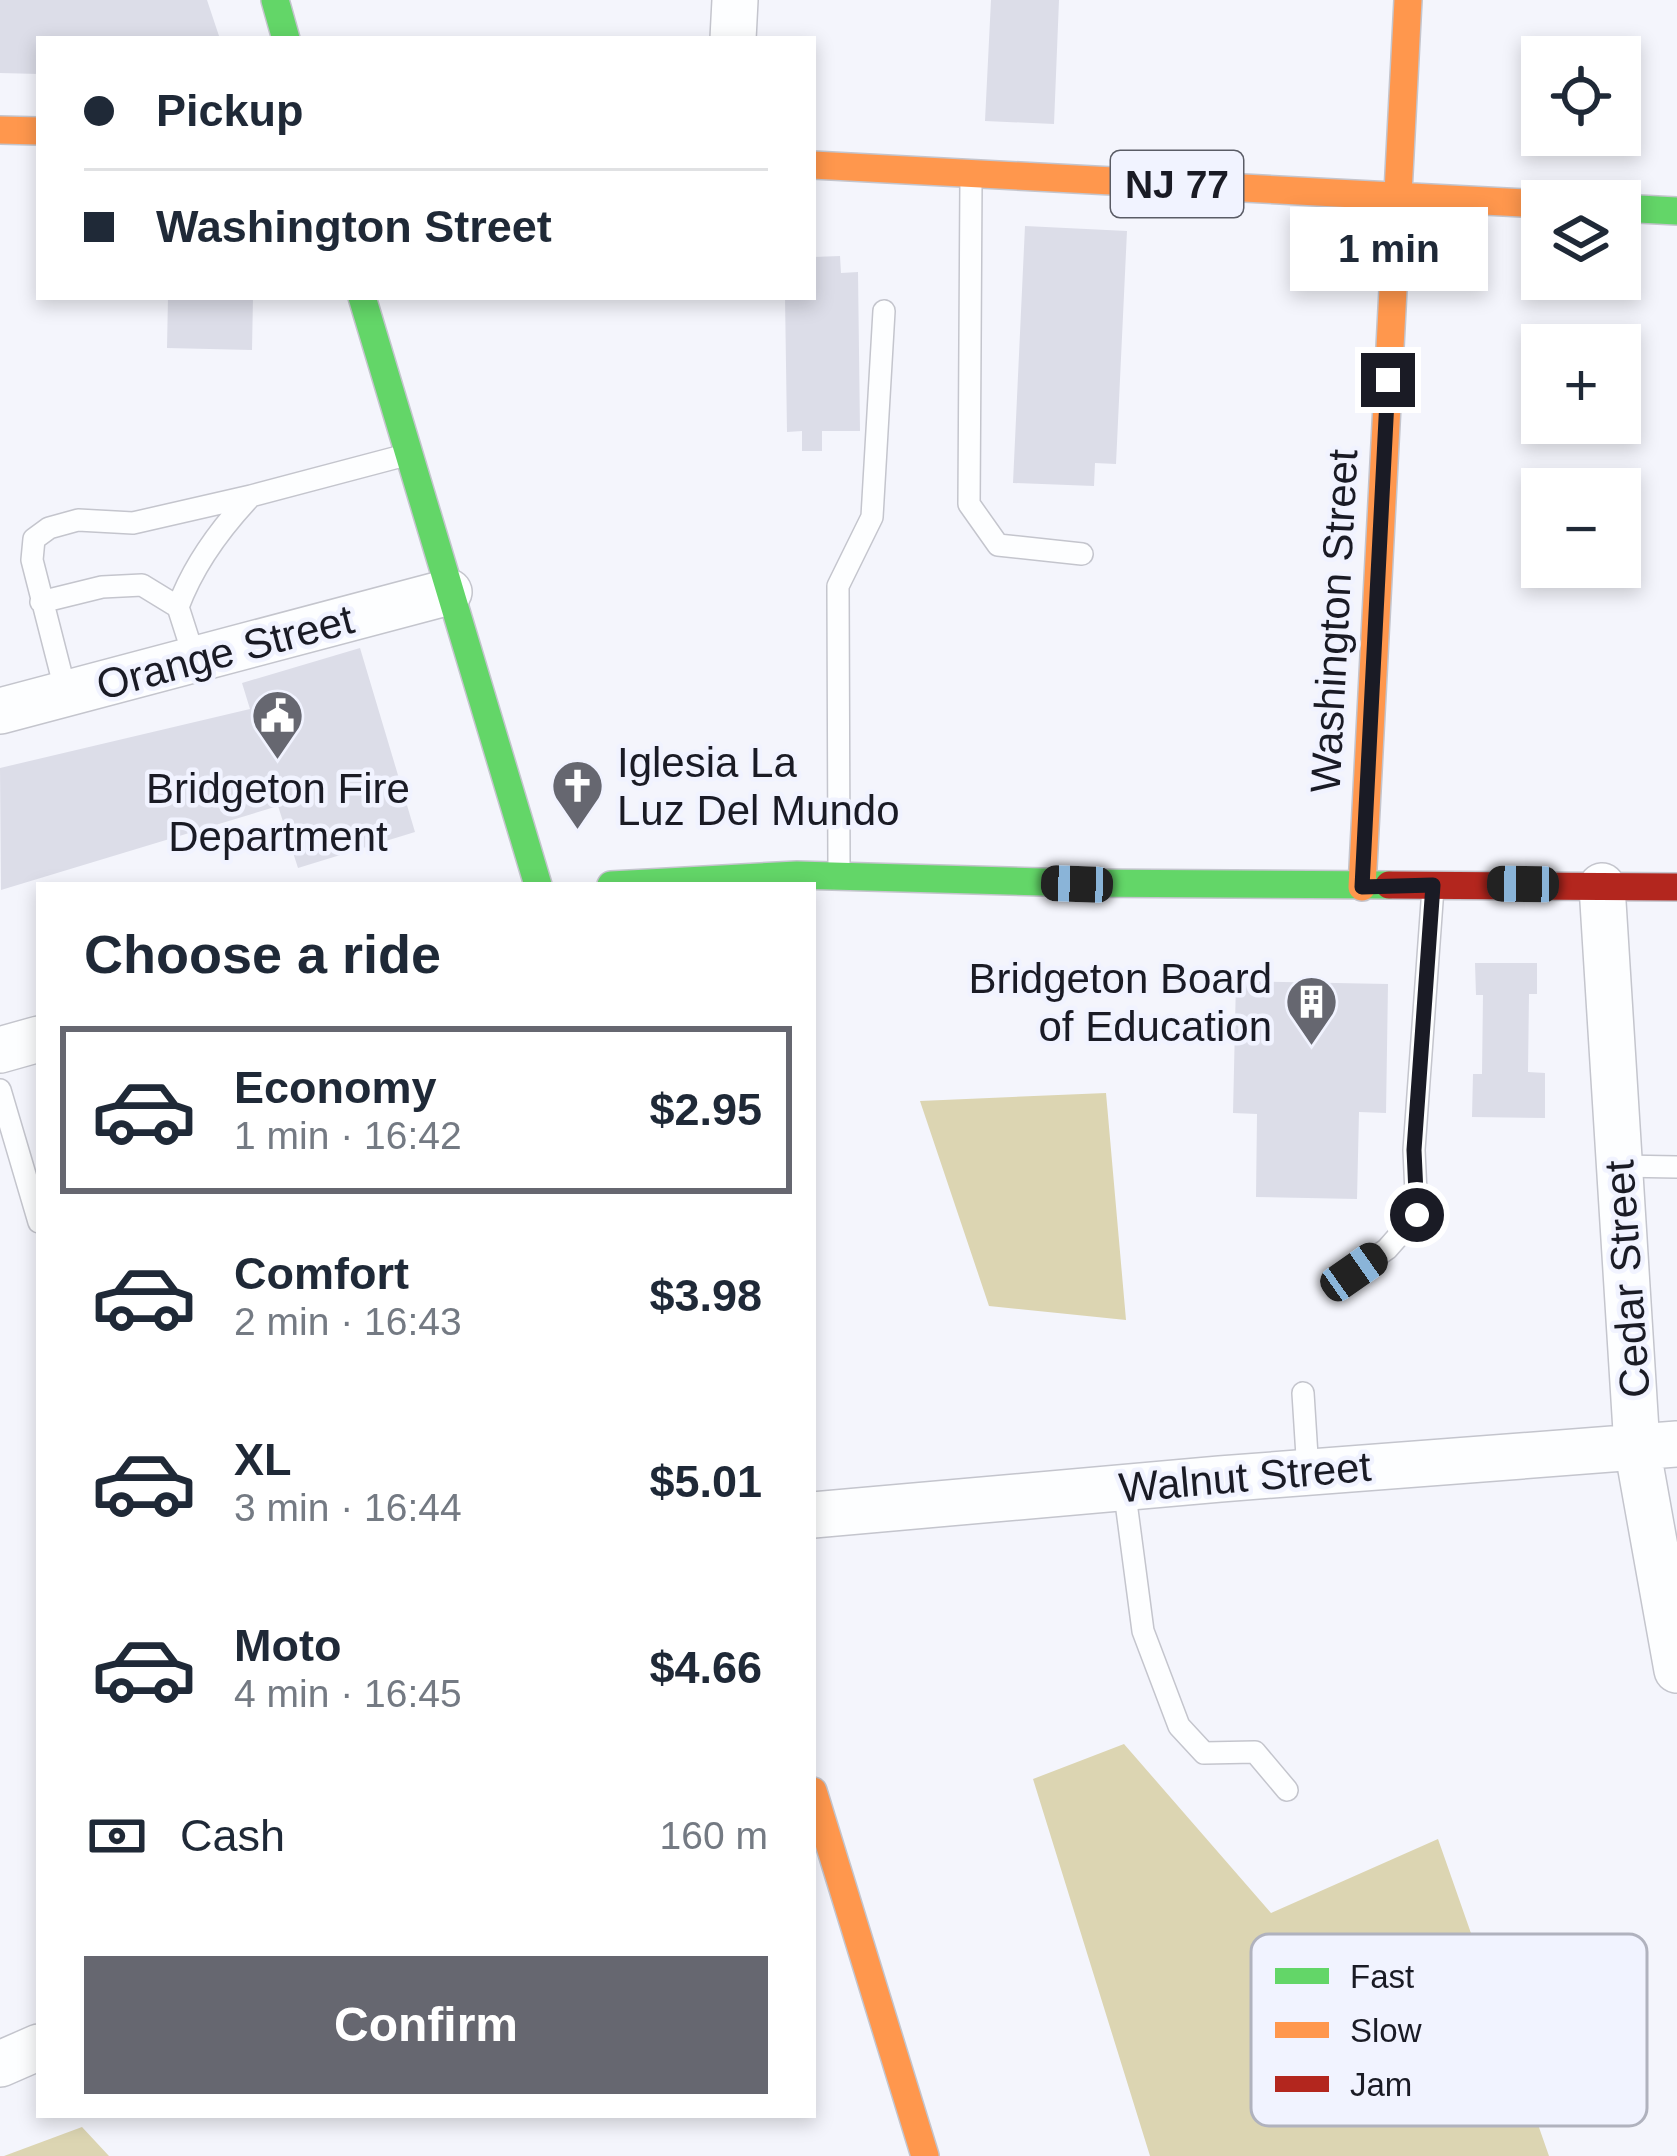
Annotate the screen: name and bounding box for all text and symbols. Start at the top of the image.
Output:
map controls [1521,36,1641,588]
button: locate [1521,36,1641,156]
text: Pickup [156,85,304,136]
road number: NJ 77 [1111,151,1243,217]
button: layers [1521,180,1641,300]
text: Washington Street [156,201,552,252]
callout: 1 min [1289,206,1487,290]
text: 1 min [1338,227,1440,270]
button: + [1521,324,1641,444]
route end [1361,353,1415,407]
street label: Washington Street [1302,448,1366,794]
button: − [1521,468,1641,588]
street label: Orange Street [92,595,359,709]
public building icon: Bridgeton Fire Department [250,688,306,762]
place label: Iglesia La Luz Del Mundo [617,739,900,834]
church icon: Iglesia La Luz Del Mundo [550,758,606,832]
place label: Bridgeton Fire Department [146,765,410,860]
car [1040,865,1114,903]
car [1487,865,1559,903]
text: Choose a ride [84,924,441,984]
place label: Bridgeton Board of Education [968,955,1272,1050]
building icon: Bridgeton Board of Education [1283,974,1339,1048]
icon: car [90,1056,198,1164]
text: Economy [234,1062,437,1113]
text: $2.95 [649,1084,762,1135]
text: 1 min · 16:42 [234,1114,462,1157]
street label: Cedar Street [1595,1158,1659,1399]
route start [1390,1188,1444,1242]
car [1314,1237,1394,1307]
icon: car [90,1242,198,1350]
text: Comfort [234,1248,409,1299]
text: $3.98 [649,1270,762,1321]
text: 2 min · 16:43 [234,1300,462,1343]
icon: car [90,1428,198,1536]
text: XL [234,1434,292,1485]
street label: Walnut Street [1117,1443,1373,1511]
text: $5.01 [649,1456,762,1507]
text: 3 min · 16:44 [234,1486,462,1529]
icon: car [90,1614,198,1722]
text: Moto [234,1620,341,1671]
text: $4.66 [649,1642,762,1693]
text: 4 min · 16:45 [234,1672,462,1715]
icon: cash [84,1803,150,1869]
text: Cash [180,1810,285,1861]
text: 160 m [660,1814,768,1857]
legend [1251,1934,1647,2126]
button: Confirm [84,1956,768,2094]
text: Fast [1350,1958,1414,1995]
text: Slow [1350,2012,1422,2049]
text: Jam [1350,2066,1412,2103]

